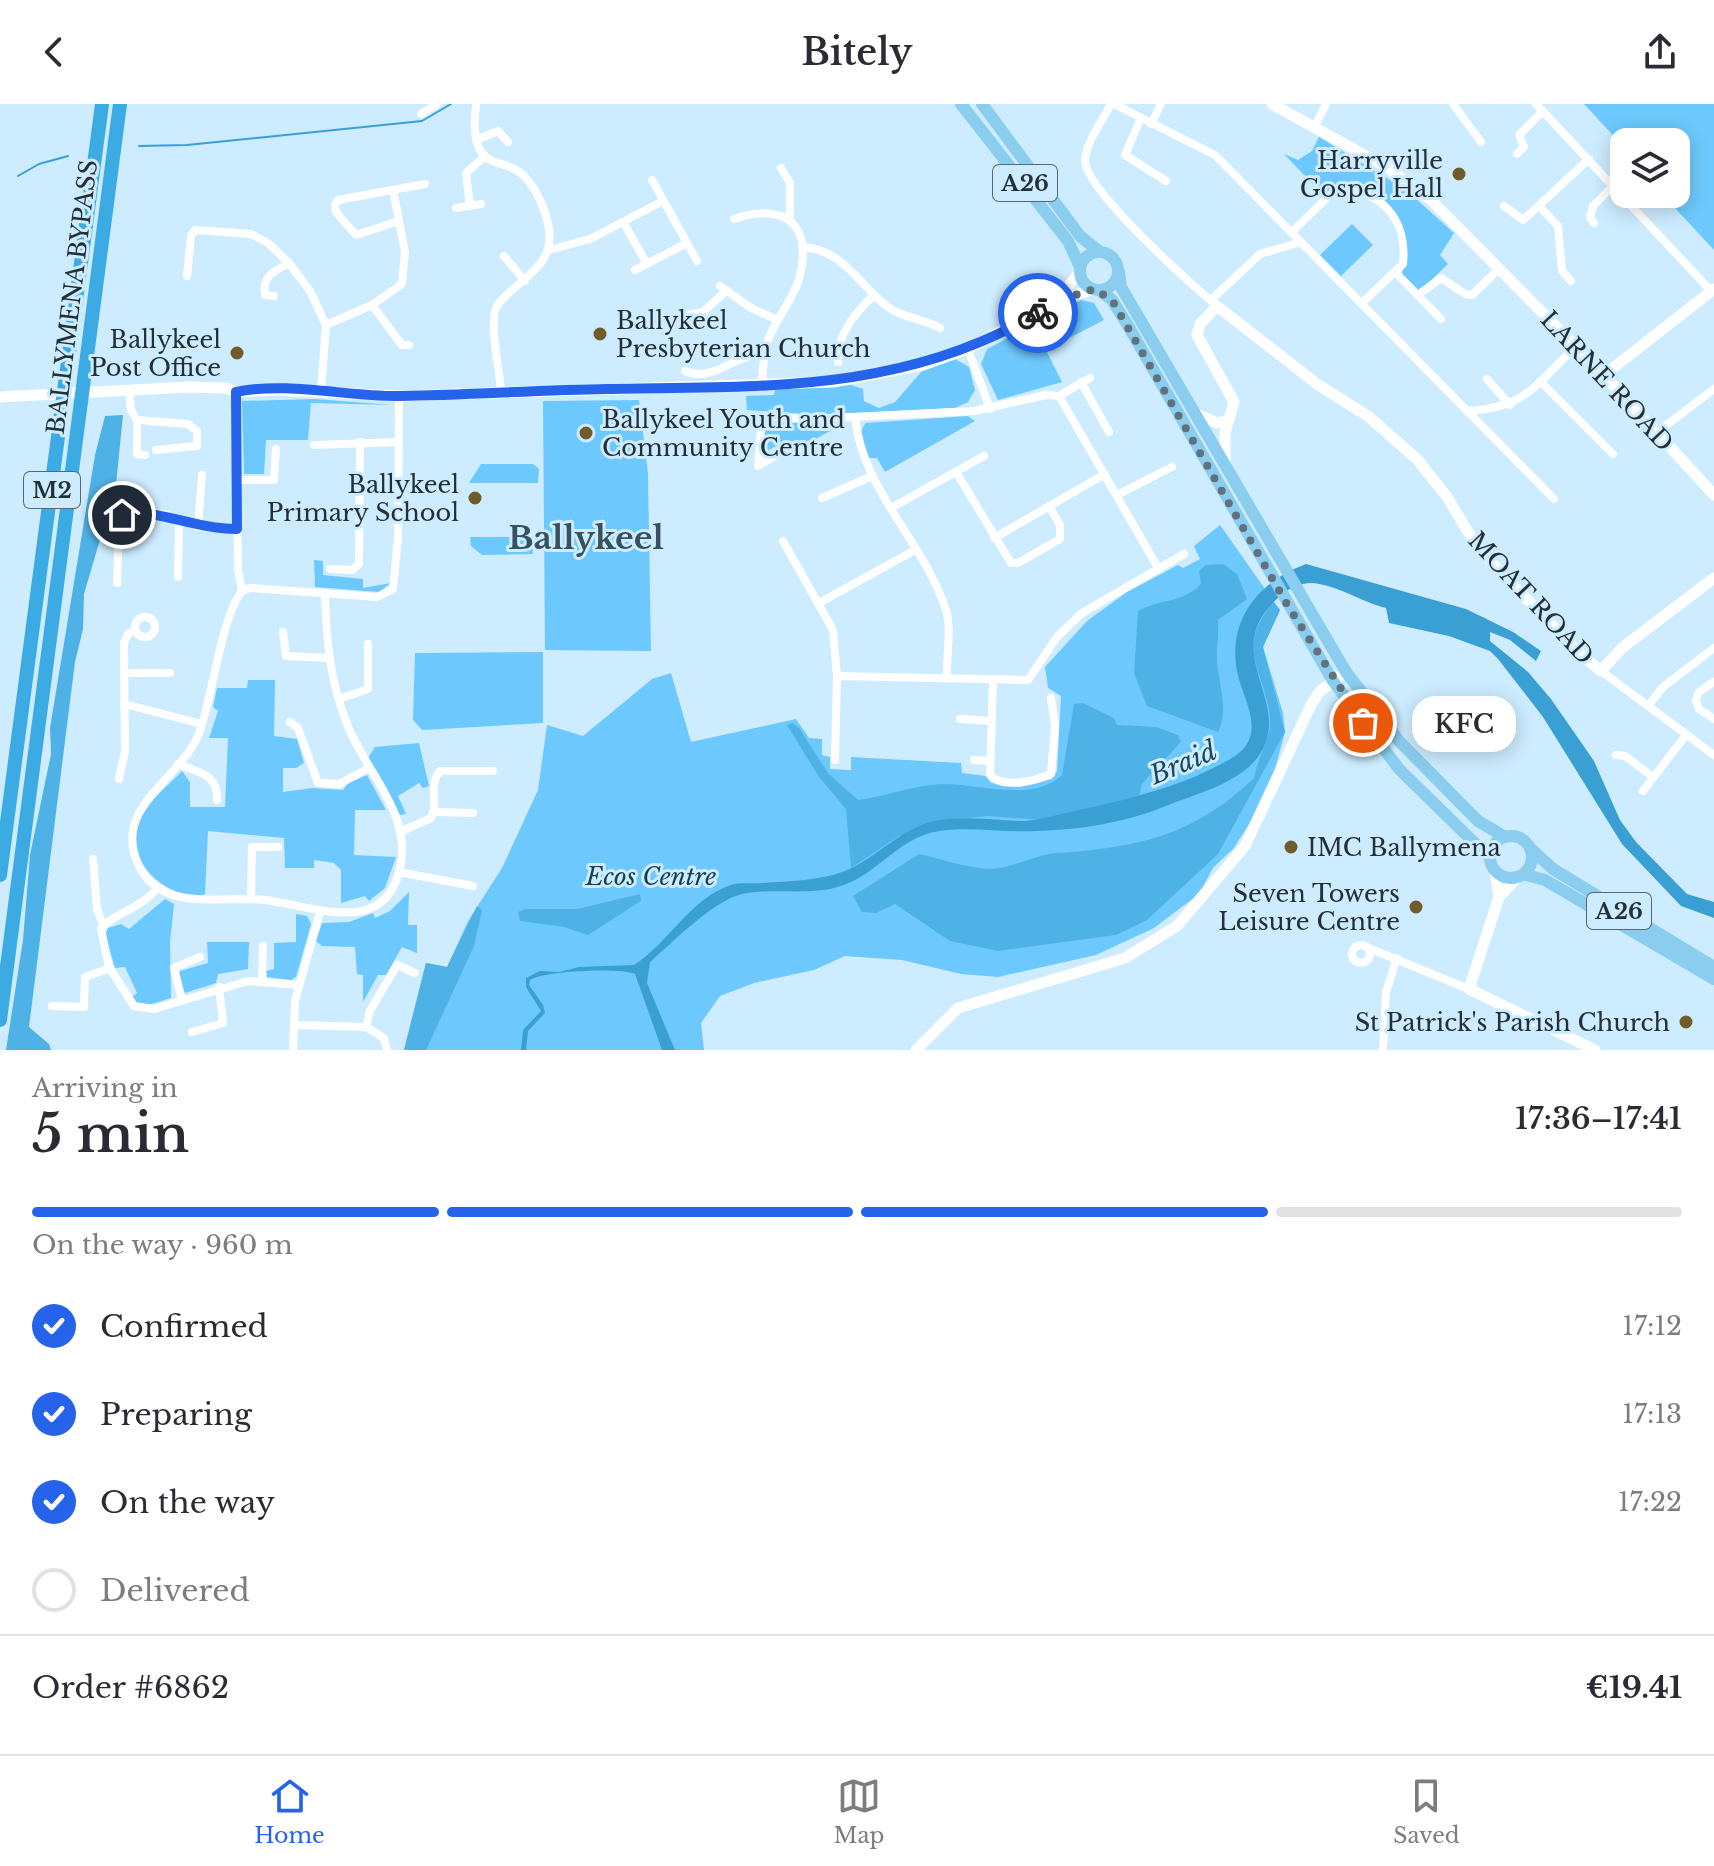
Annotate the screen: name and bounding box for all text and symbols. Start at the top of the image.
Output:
icon: back [32,30,76,74]
text: Bitely [802,30,912,75]
icon: share [1638,30,1682,74]
map controls [1610,128,1690,208]
button: layers [1610,128,1690,208]
place label: Harryville Gospel Hall [1300,146,1443,203]
street label: BALLYMENA BYPASS [41,158,103,436]
road number: A26 [993,165,1057,201]
marker: Harryville Gospel Hall [1450,165,1468,183]
courier [998,273,1078,353]
icon: bike [1016,291,1060,335]
street label: LARNE ROAD [1535,305,1679,457]
place label: Ballykeel Presbyterian Church [616,306,871,363]
place label: Ballykeel Post Office [90,325,221,382]
marker: Ballykeel Presbyterian Church [591,325,609,343]
marker: Ballykeel Post Office [228,344,246,362]
place label: Ballykeel Youth and Community Centre [602,405,845,462]
marker: Ballykeel Youth and Community Centre [577,424,595,442]
place label: Ballykeel Primary School [267,470,459,527]
road number: M2 [24,472,80,508]
pin [88,481,156,549]
marker: Ballykeel Primary School [466,489,484,507]
icon: home [100,493,144,537]
district label: Ballykeel [508,518,664,558]
street label: MOAT ROAD [1462,526,1600,670]
pin [1329,689,1397,757]
callout: KFC [1411,695,1515,751]
icon: bag [1341,701,1385,745]
text: KFC [1434,708,1494,740]
water label: Braid [1144,735,1222,792]
place label: IMC Ballymena [1307,833,1502,862]
marker: IMC Ballymena [1282,838,1300,856]
park label: Ecos Centre [585,862,716,891]
place label: Seven Towers Leisure Centre [1218,879,1400,936]
road number: A26 [1587,893,1651,929]
marker: Seven Towers Leisure Centre [1407,898,1425,916]
place label: St Patrick's Parish Church [1355,1008,1670,1037]
marker: St Patrick's Parish Church [1677,1013,1695,1031]
text: Arriving in [32,1072,178,1104]
text: 17:36–17:41 [1515,1100,1682,1137]
text: 5 min [32,1102,189,1166]
text: On the way · 960 m [32,1229,293,1261]
icon: check [32,1304,76,1348]
text: Confirmed [100,1308,268,1345]
text: 17:12 [1622,1310,1682,1342]
icon: check [32,1392,76,1436]
text: Preparing [100,1396,252,1433]
text: 17:13 [1622,1398,1682,1430]
icon: check [32,1480,76,1524]
text: On the way [100,1484,275,1521]
text: 17:22 [1618,1486,1682,1518]
text: Delivered [100,1572,250,1609]
text: Order #6862 [32,1669,229,1706]
text: €19.41 [1586,1669,1682,1706]
tab: Home [254,1774,325,1849]
tab: Map [833,1774,885,1849]
tab: Saved [1393,1774,1460,1849]

